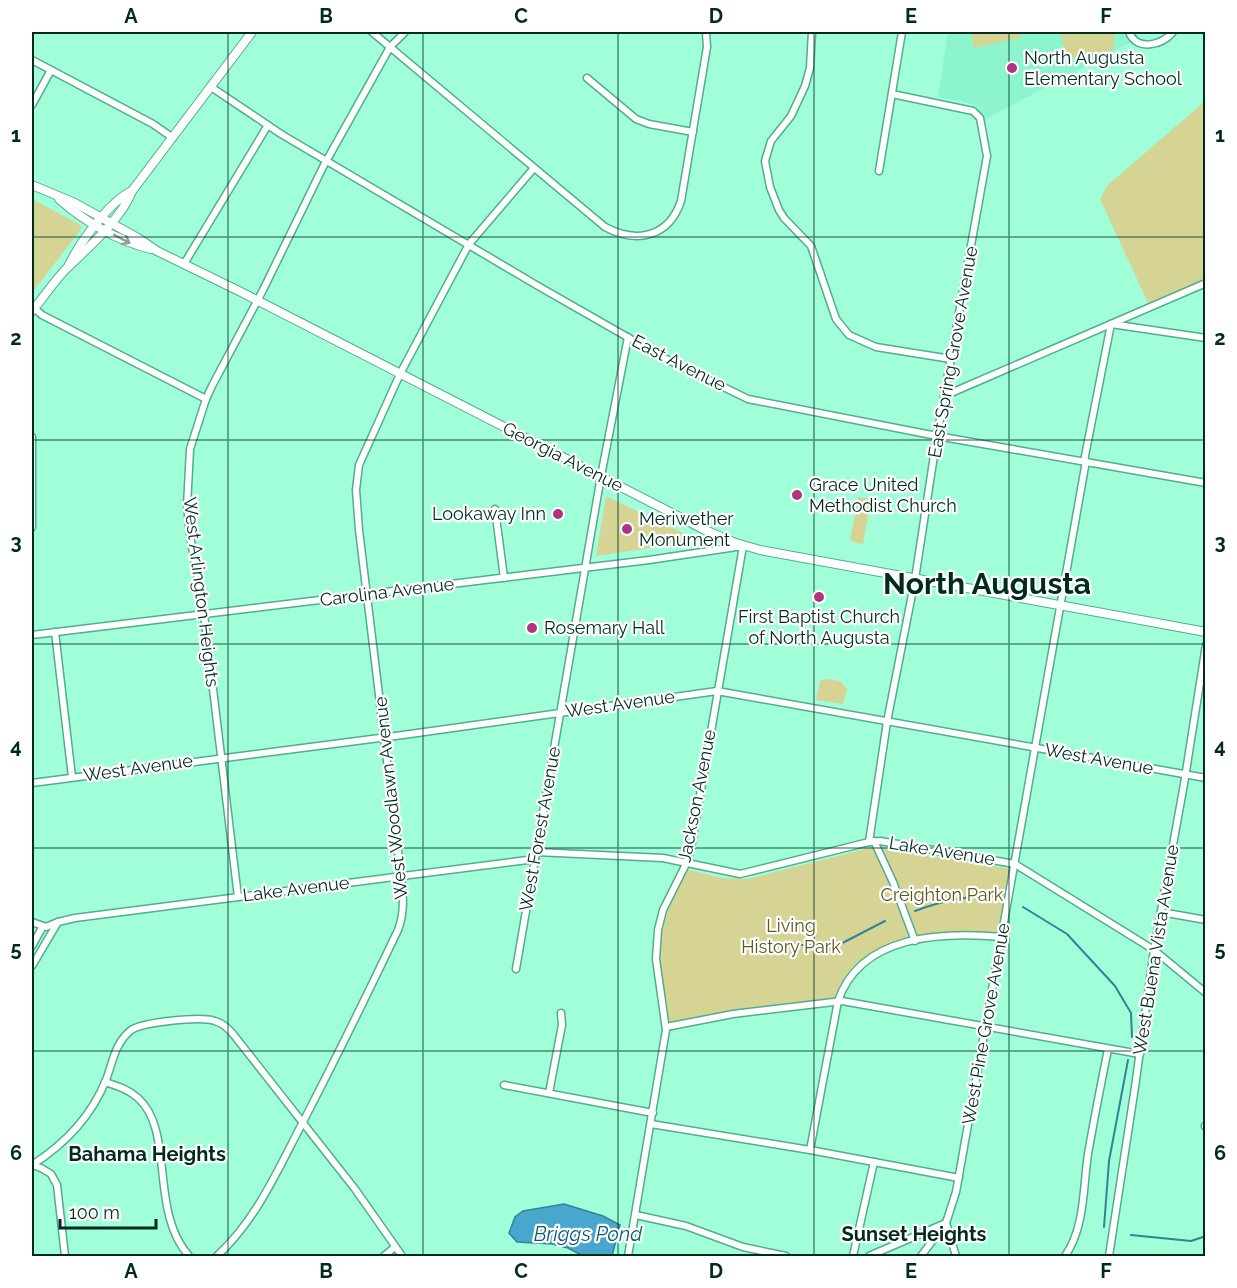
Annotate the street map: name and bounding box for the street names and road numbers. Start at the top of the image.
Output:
street label: East Spring Grove Avenue [924,244,982,460]
street label: East Avenue [629,330,730,395]
street label: Georgia Avenue [500,417,627,496]
street label: West Arlington Heights [179,496,224,689]
street label: Carolina Avenue [319,573,456,610]
street label: West Avenue [564,685,676,722]
street label: West Woodlawn Avenue [369,695,412,901]
street label: Jackson Avenue [673,727,720,864]
street label: West Avenue [1043,739,1156,778]
street label: West Forest Avenue [515,745,564,913]
street label: West Avenue [82,749,194,786]
street label: Lake Avenue [888,832,997,869]
street label: West Buena Vista Avenue [1128,843,1183,1057]
street label: Lake Avenue [241,872,351,905]
street label: West Pine Grove Avenue [957,921,1014,1126]

